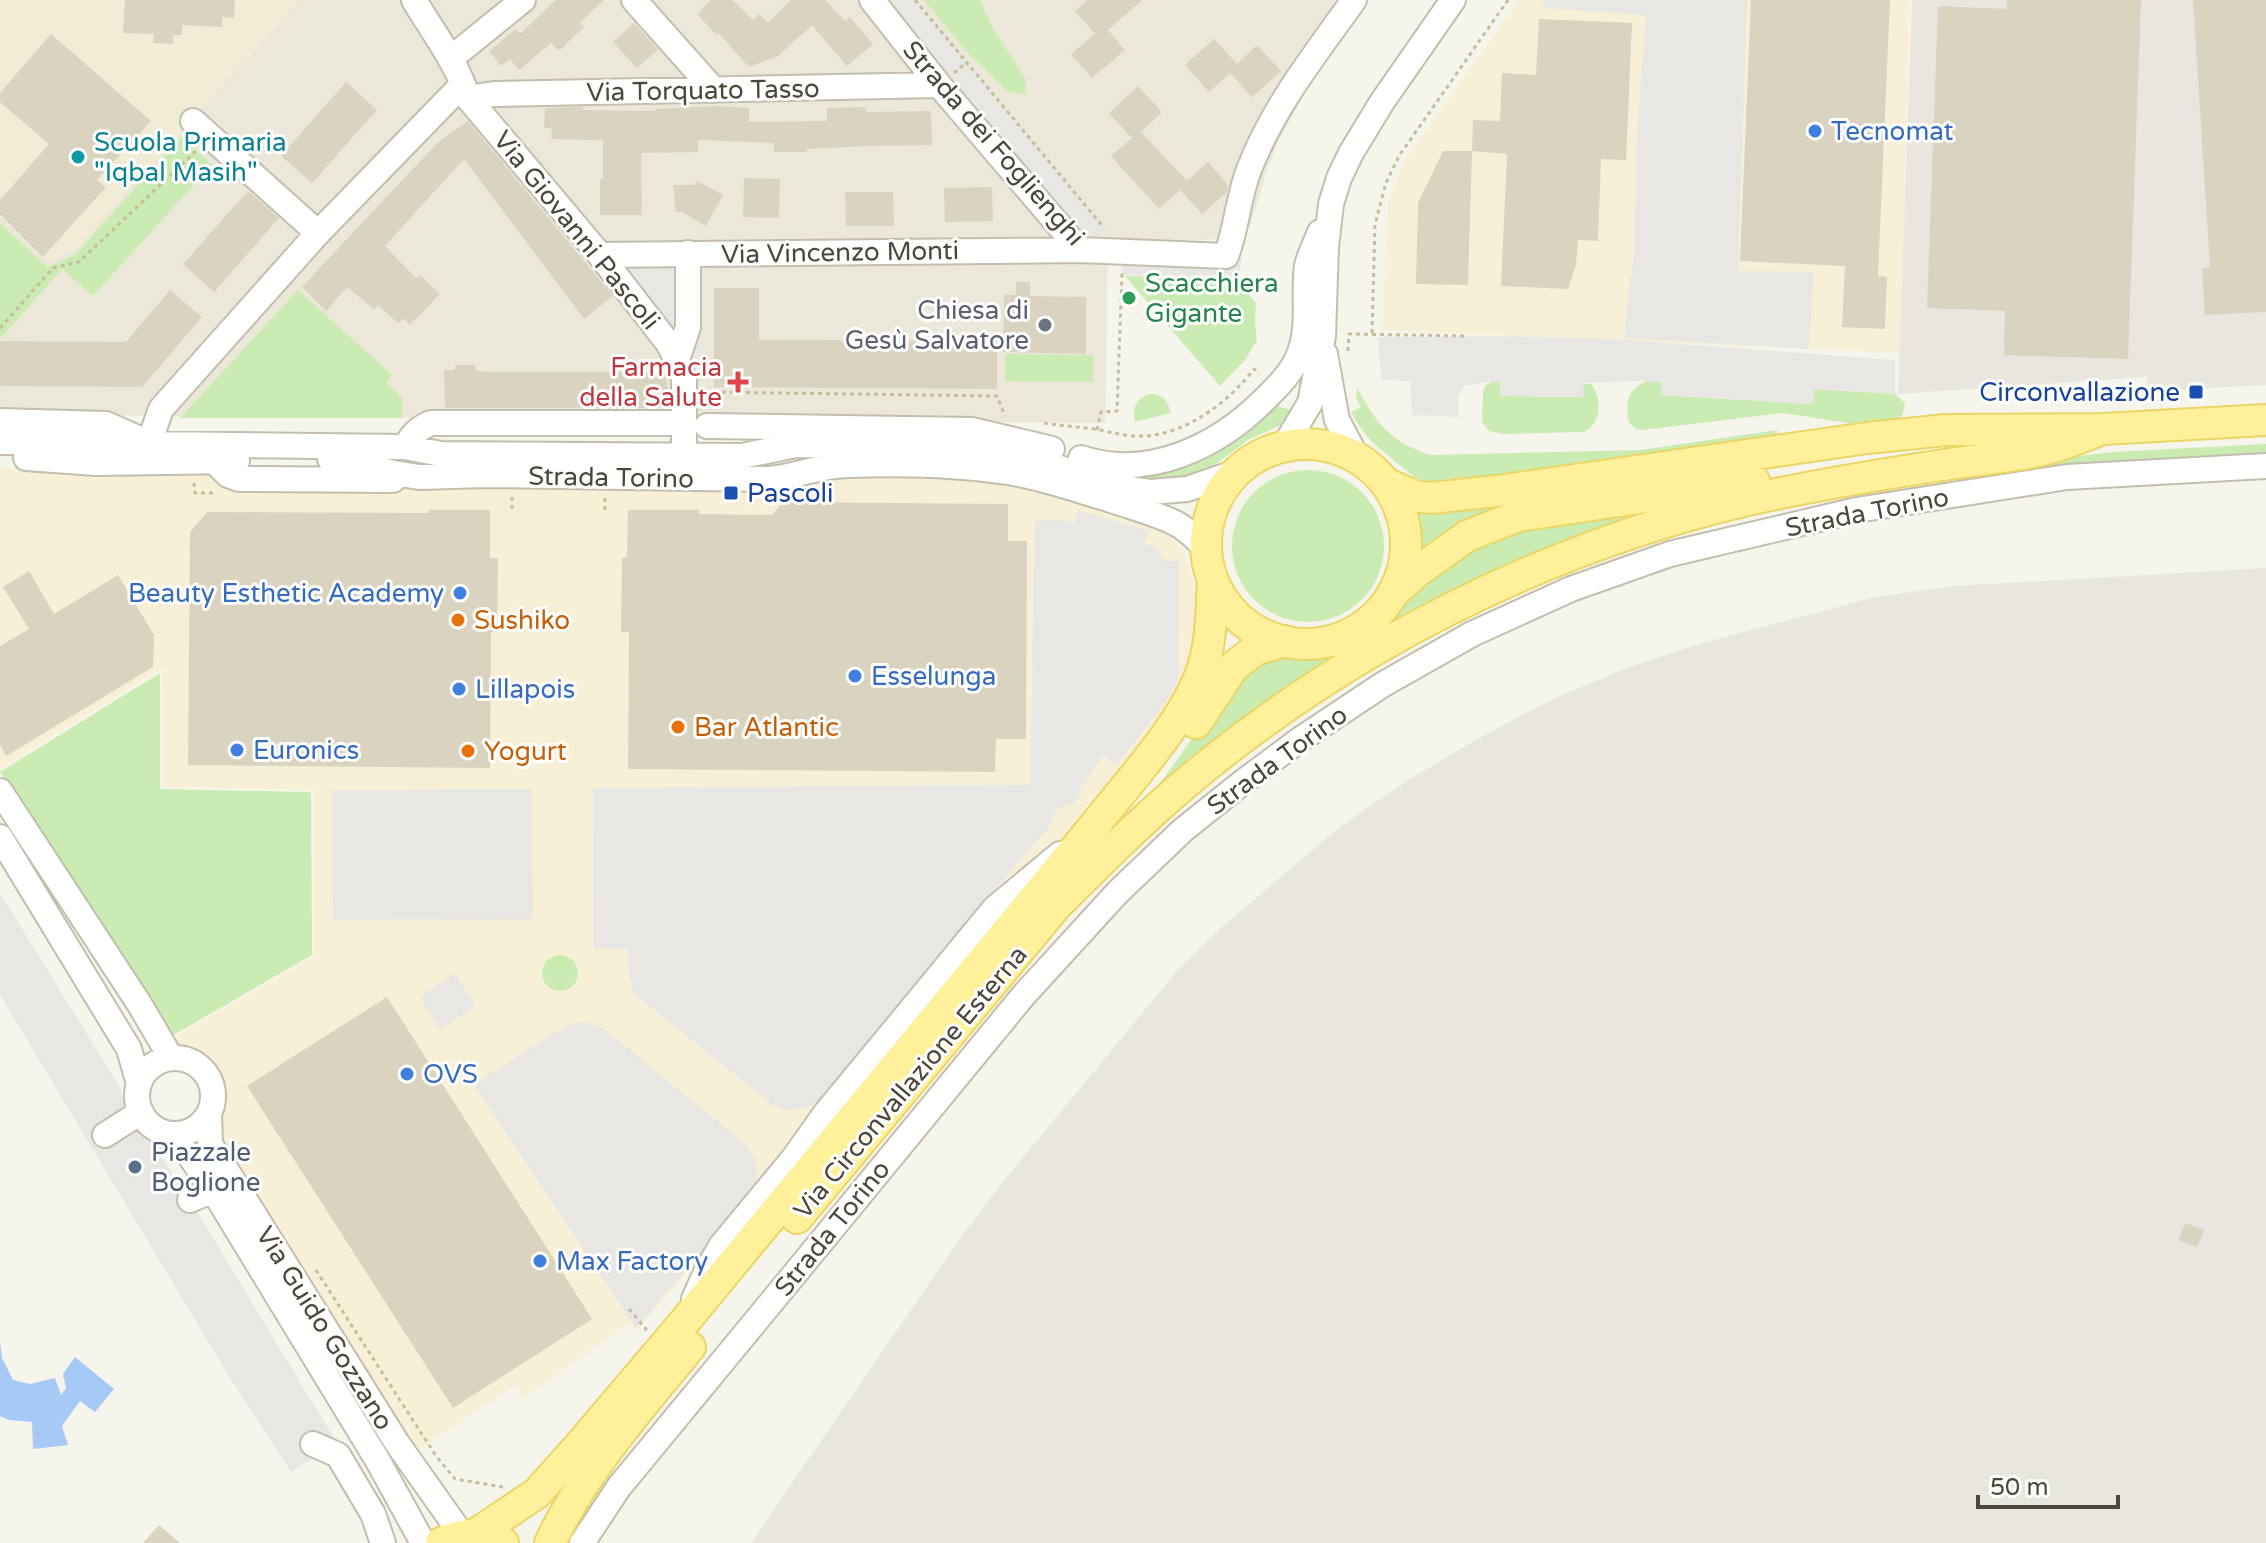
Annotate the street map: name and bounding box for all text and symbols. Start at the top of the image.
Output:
street label: Strada dei Foglienghi [896,35,1091,252]
street label: Via Torquato Tasso [586,73,820,108]
place label: Tecnomat [1831,116,1954,147]
marker: Tecnomat [1806,122,1824,140]
street label: Via Giovanni Pascoli [487,125,666,336]
place label: Scuola Primaria "Iqbal Masih" [94,127,287,188]
marker: Scuola Primaria "Iqbal Masih" [69,148,87,166]
street label: Via Vincenzo Monti [721,235,959,270]
place label: Scacchiera Gigante [1145,268,1279,329]
marker: Scacchiera Gigante [1120,289,1138,307]
place label: Chiesa di Gesù Salvatore [845,295,1029,356]
marker: Chiesa di Gesù Salvatore [1036,316,1054,334]
place label: Farmacia della Salute [579,352,722,413]
marker: Farmacia della Salute [729,373,747,391]
place label: Circonvallazione [1979,377,2180,408]
marker: Circonvallazione [2187,383,2205,401]
street label: Strada Torino [528,461,694,494]
place label: Pascoli [747,478,833,509]
street label: Strada Torino [1783,481,1951,544]
marker: Pascoli [722,484,740,502]
place label: Beauty Esthetic Academy [128,578,444,609]
marker: Beauty Esthetic Academy [451,584,469,602]
place label: Sushiko [474,605,570,636]
marker: Sushiko [449,611,467,629]
place label: Esselunga [871,661,996,692]
marker: Esselunga [846,667,864,685]
place label: Lillapois [475,674,575,705]
marker: Lillapois [450,680,468,698]
street label: Strada Torino [1201,699,1353,822]
place label: Bar Atlantic [694,712,839,743]
marker: Bar Atlantic [669,718,687,736]
place label: Euronics [253,735,359,766]
place label: Yogurt [484,736,567,767]
marker: Euronics [228,741,246,759]
marker: Yogurt [459,742,477,760]
street label: Via Circonvallazione Esterna [787,939,1034,1225]
place label: OVS [423,1059,478,1090]
marker: OVS [398,1065,416,1083]
place label: Piazzale Boglione [151,1137,260,1198]
street label: Strada Torino [768,1154,897,1302]
marker: Piazzale Boglione [126,1158,144,1176]
street label: Via Guido Gozzano [249,1221,400,1436]
place label: Max Factory [556,1246,708,1277]
marker: Max Factory [531,1252,549,1270]
scale bar [1978,1459,2118,1509]
text: 50 m [1990,1473,2048,1502]

